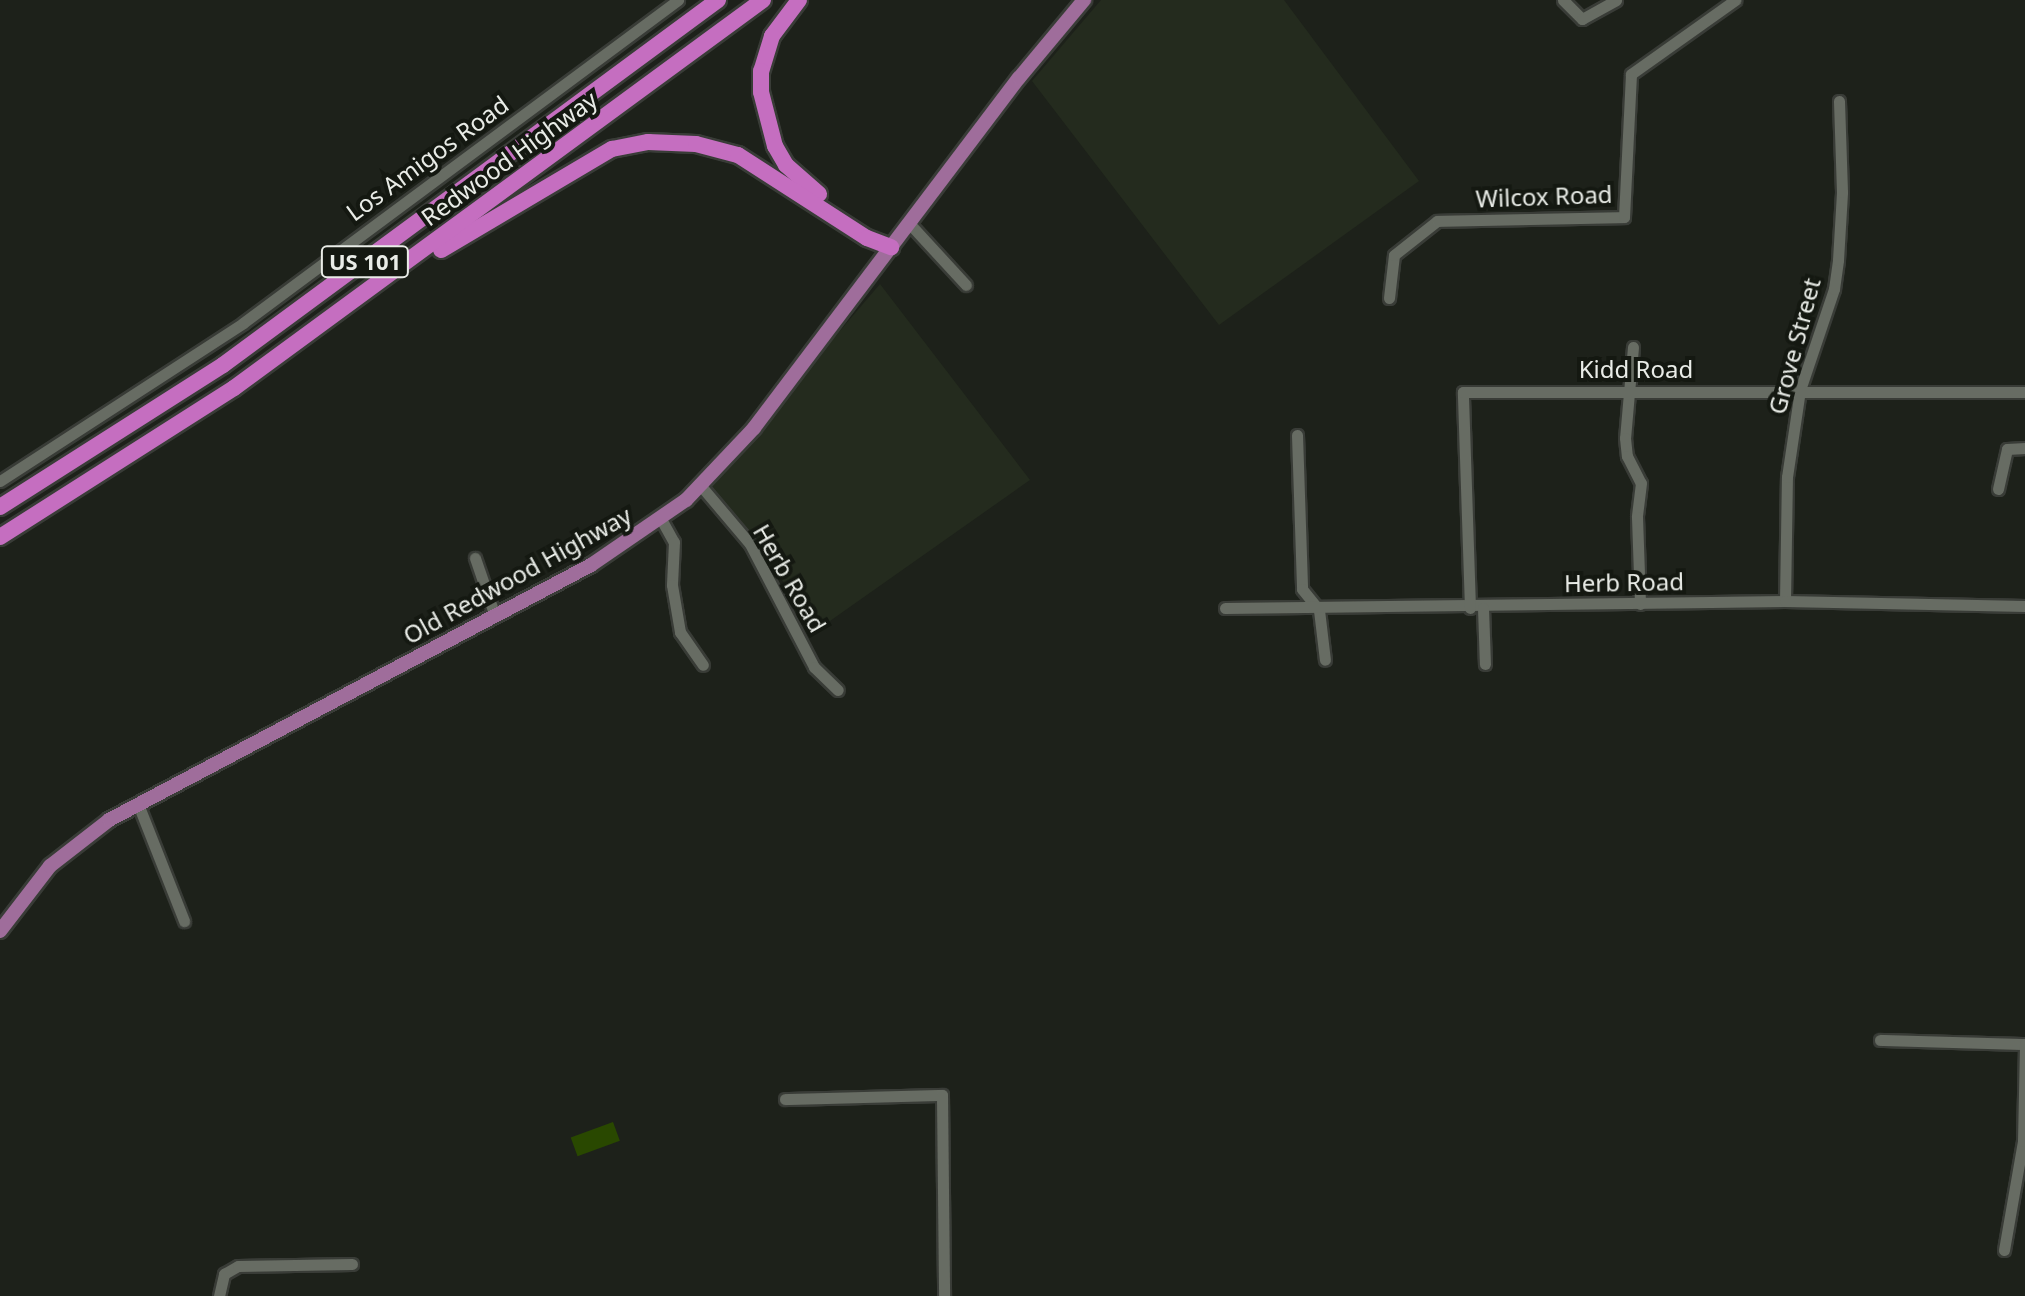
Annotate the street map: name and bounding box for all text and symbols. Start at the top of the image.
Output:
street label: Redwood Highway [415,85,603,231]
street label: Los Amigos Road [340,89,514,227]
street label: Wilcox Road [1475,179,1613,213]
road number: US 101 [319,244,411,280]
street label: Grove Street [1762,275,1826,417]
street label: Kidd Road [1579,355,1693,383]
street label: Old Redwood Highway [398,500,636,650]
street label: Herb Road [748,519,832,637]
street label: Herb Road [1564,567,1684,597]

